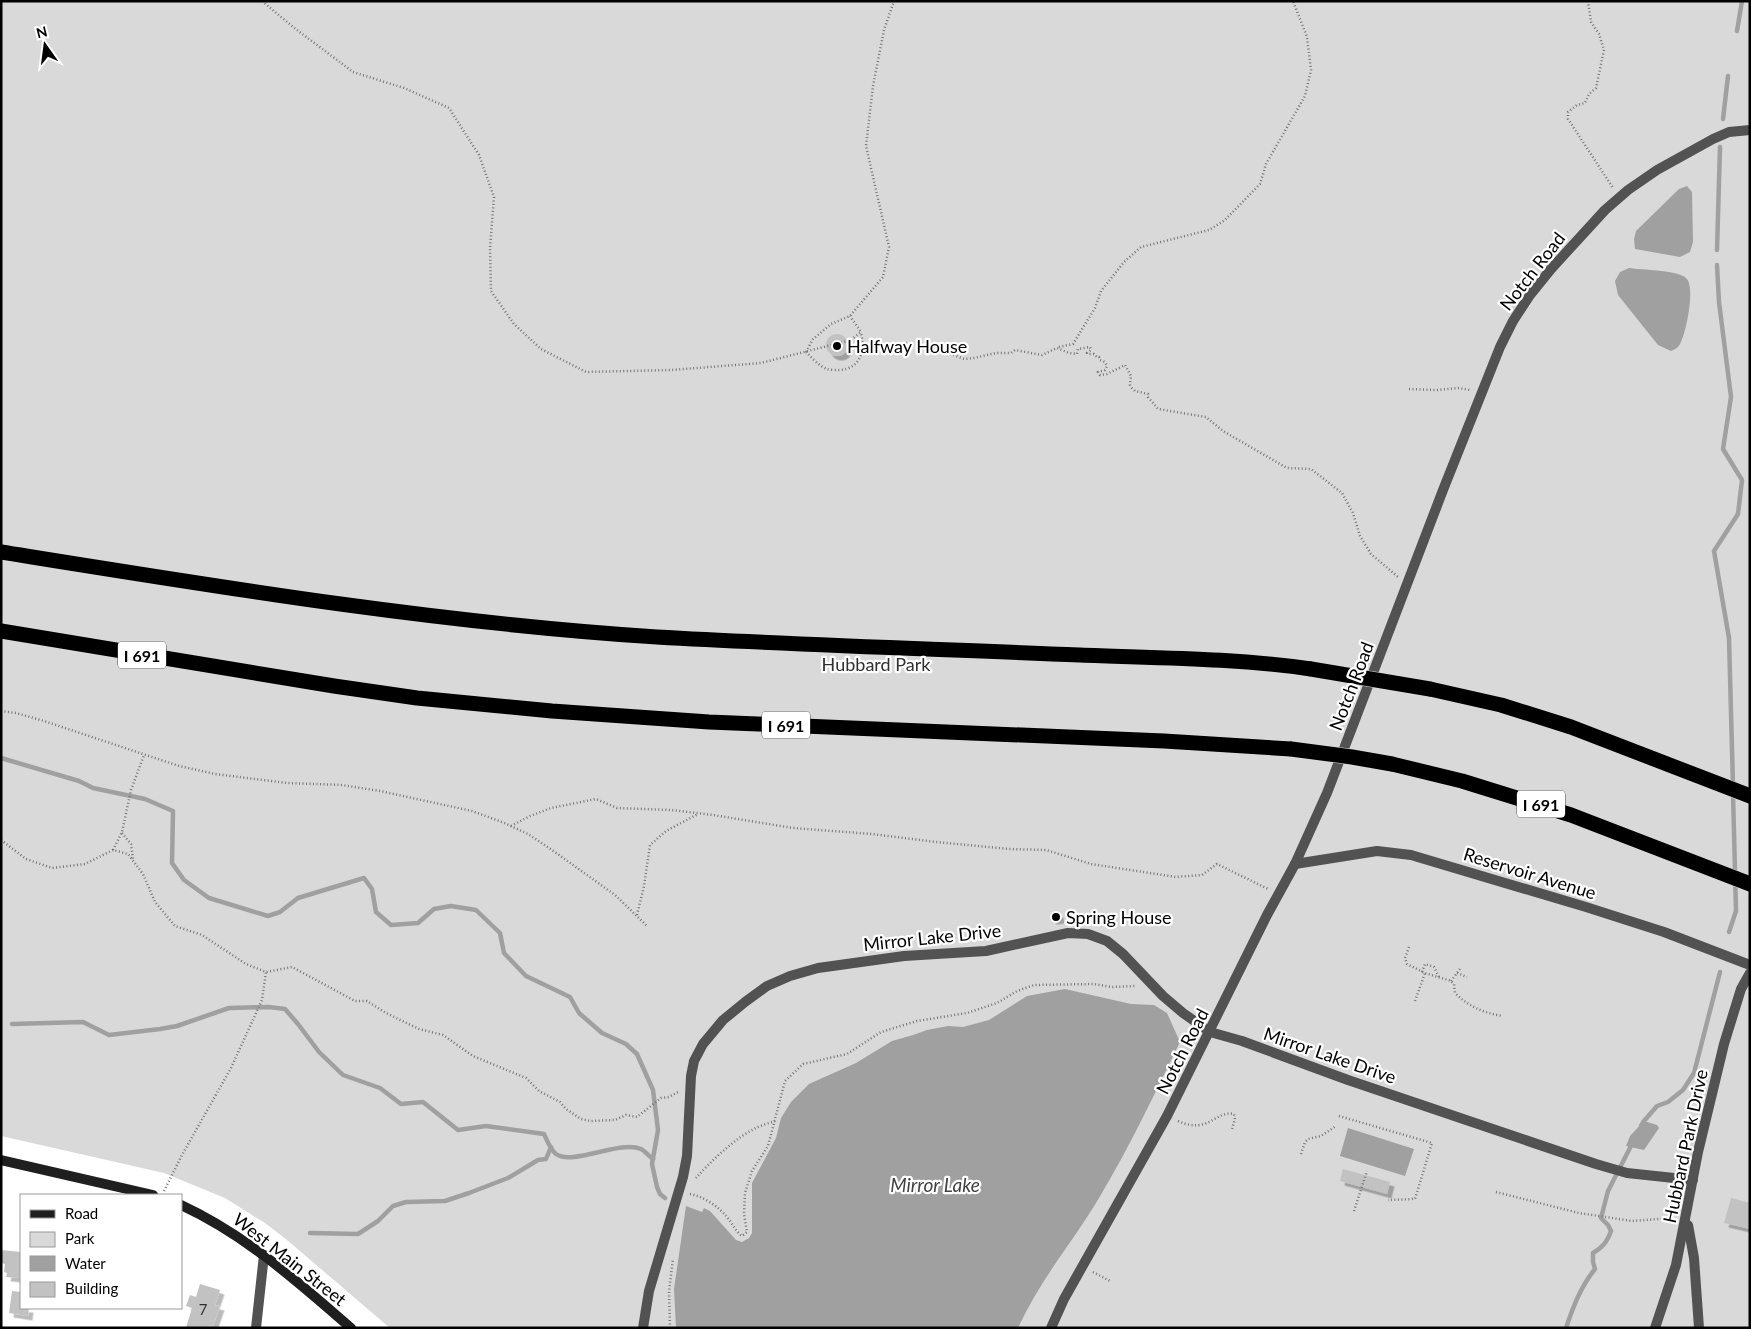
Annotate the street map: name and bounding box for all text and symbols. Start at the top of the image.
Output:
north arrow [20,20,70,70]
text: N [34,22,49,41]
street label: Notch Road [1495,228,1569,314]
place label: Halfway House [847,335,967,357]
marker: Halfway House [831,340,843,352]
street label: Notch Road [1324,639,1378,733]
road number: I 691 [118,642,166,668]
park label: Hubbard Park [822,653,931,675]
road number: I 691 [762,712,810,738]
road number: I 691 [1517,791,1565,818]
street label: Reservoir Avenue [1461,842,1599,904]
place label: Spring House [1066,906,1172,928]
marker: Spring House [1050,911,1062,923]
street label: Mirror Lake Drive [862,919,1002,955]
street label: Notch Road [1151,1005,1213,1097]
street label: Mirror Lake Drive [1261,1022,1399,1088]
street label: Hubbard Park Drive [1658,1067,1712,1225]
water label: Mirror Lake [890,1173,980,1196]
legend [20,1194,182,1309]
text: Road [65,1204,98,1222]
street label: West Main Street [229,1208,351,1310]
text: Park [65,1229,95,1247]
text: Water [65,1254,106,1272]
text: Building [65,1279,118,1297]
house number: 7 [199,1300,208,1318]

